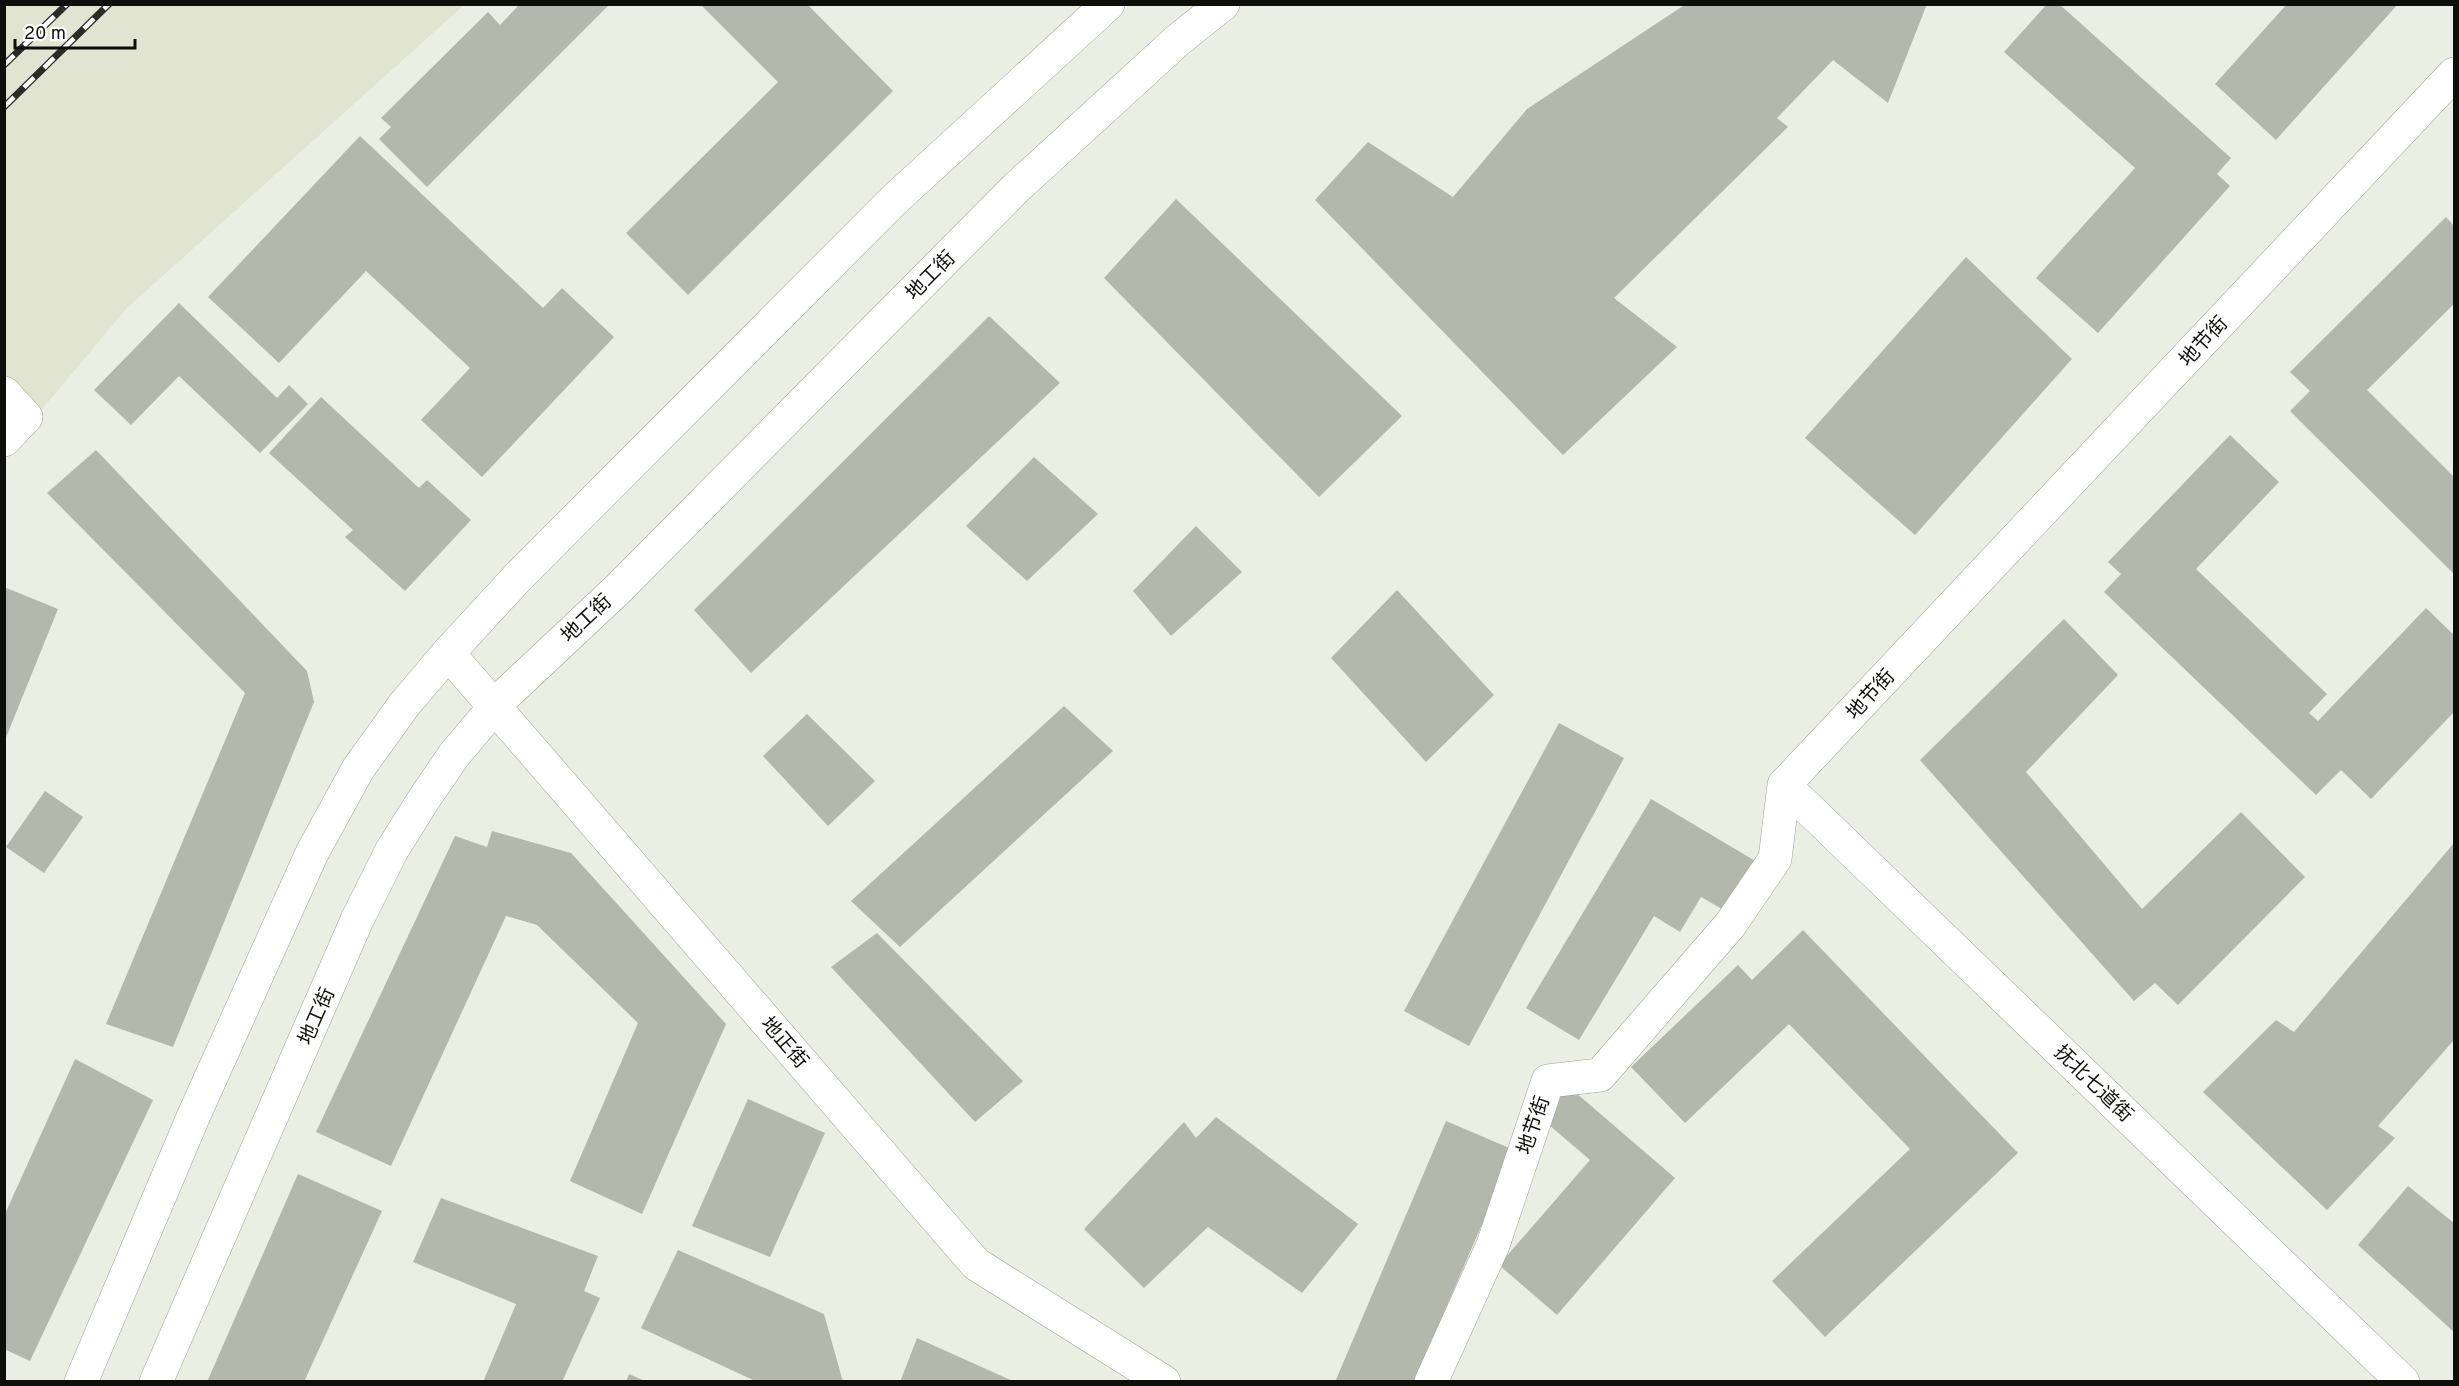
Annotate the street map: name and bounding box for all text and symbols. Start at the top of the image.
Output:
scale bar [15,12,135,50]
text: 20 m [24,23,66,46]
street label: 地工街 [901,246,962,307]
street label: 地节街 [2174,312,2234,373]
street label: 地工街 [557,589,618,649]
street label: 地节街 [1841,665,1901,726]
street label: 地工街 [294,984,342,1050]
street label: 地正街 [754,1012,813,1074]
street label: 抚北七道街 [2048,1040,2138,1129]
street label: 地节街 [1513,1093,1557,1158]

